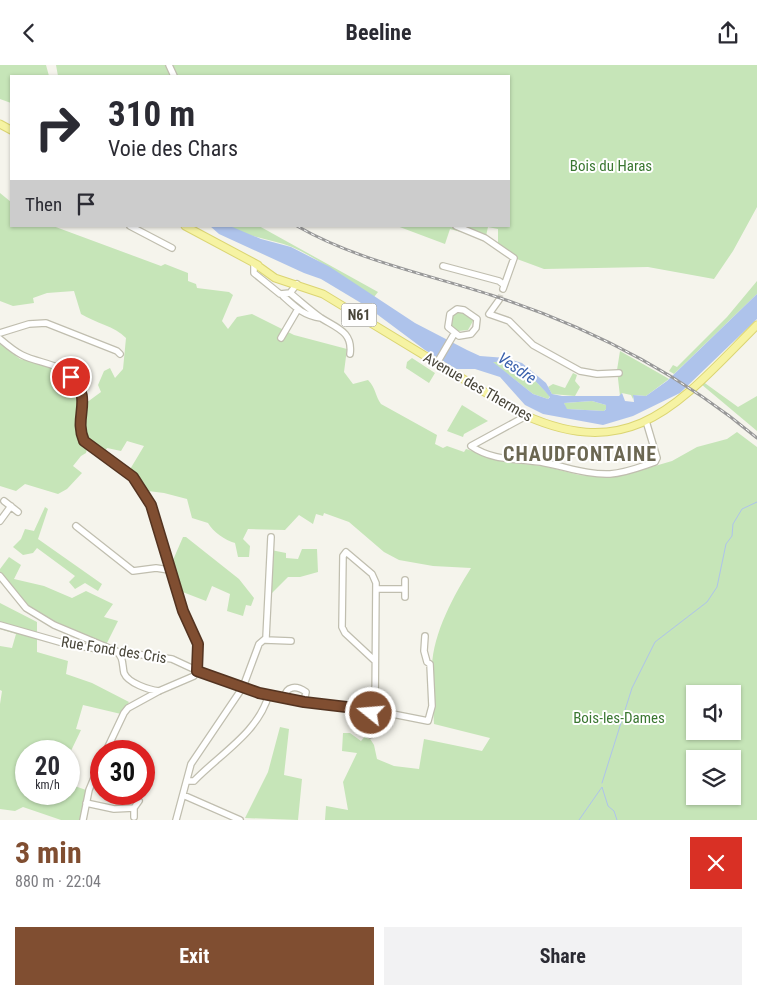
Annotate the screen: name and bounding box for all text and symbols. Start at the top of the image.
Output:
icon: back [15,19,43,47]
icon: share [714,19,742,47]
text: Beeline [346,20,411,45]
text: 310 m [108,94,195,135]
icon: right [25,95,90,160]
text: Voie des Chars [108,136,238,161]
park label: Bois du Haras [570,157,652,175]
icon: arrive [72,190,100,218]
text: Then [25,193,62,216]
road number: N61 [342,303,376,327]
street label: Avenue des Thermes [420,348,536,426]
water label: Vesdre [494,348,540,388]
pin [50,356,92,398]
icon: arrive [57,363,85,391]
district label: CHAUDFONTAINE [503,442,657,466]
street label: Rue Fond des Cris [60,633,168,667]
map controls [686,685,741,805]
button: sound [686,685,741,740]
position arrow [344,686,396,738]
park label: Bois-les-Dames [573,709,665,727]
speed limit sign: 30 [90,740,155,805]
button: layers [686,750,741,805]
text: 20 [35,752,60,781]
text: km/h [35,778,60,792]
text: 3 min [15,835,82,870]
button: close [690,837,742,889]
text: 880 m · 22:04 [15,872,101,891]
button: Exit [15,927,374,985]
button: Share [384,927,742,985]

